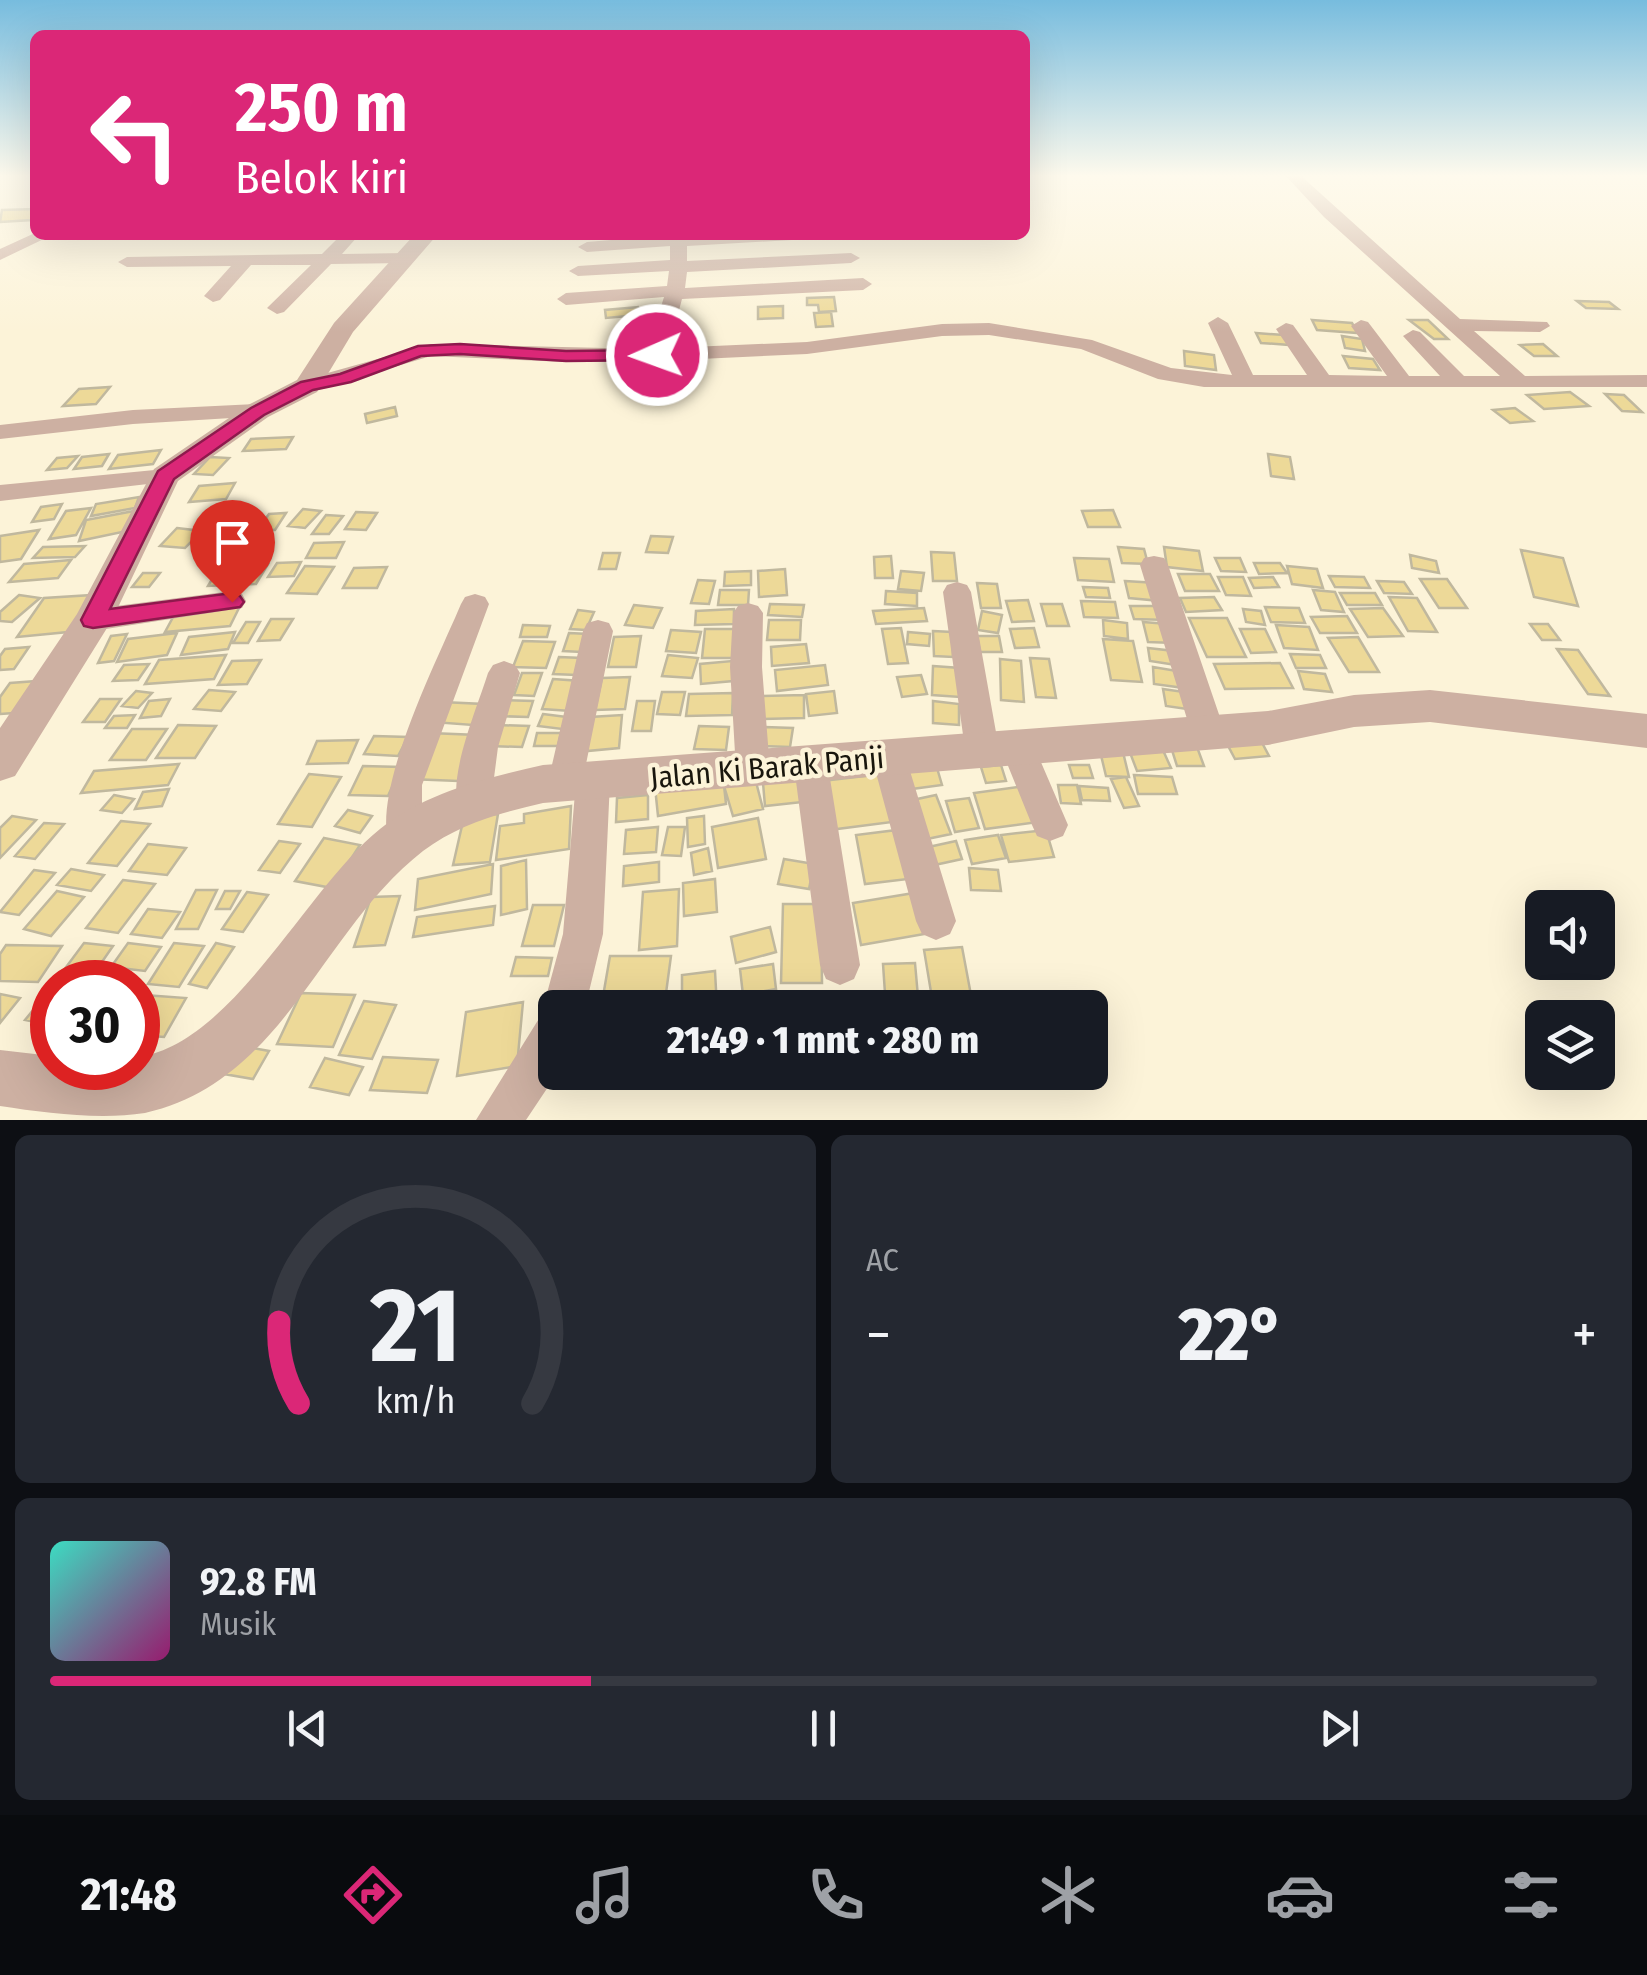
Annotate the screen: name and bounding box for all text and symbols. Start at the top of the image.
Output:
text: 250 m [235,66,408,150]
icon: left [70,70,200,200]
text: Belok kiri [235,151,408,205]
position arrow [605,303,709,407]
pin [190,500,275,603]
icon: arrive [205,515,260,570]
street label: Jalan Ki Barak Panji [649,740,885,796]
map controls [1525,890,1615,1090]
button: sound [1525,890,1615,980]
speed limit sign: 30 [30,960,160,1090]
button: layers [1525,1000,1615,1090]
text: 21:49 · 1 mnt · 280 m [667,1017,979,1063]
text: AC [866,1241,899,1279]
text: 21 [369,1264,461,1389]
text: 22° [1179,1290,1284,1380]
text: − [866,1302,891,1368]
text: + [1572,1302,1597,1368]
text: km/h [376,1380,455,1422]
text: 92.8 FM [200,1559,317,1605]
text: Musik [200,1605,276,1643]
icon: previous [280,1701,335,1756]
icon: pause [796,1701,851,1756]
icon: next [1312,1701,1367,1756]
icon: directions [338,1860,408,1930]
icon: music [570,1860,640,1930]
icon: phone [801,1860,871,1930]
icon: climate [1033,1860,1103,1930]
icon: car [1265,1860,1335,1930]
icon: filters [1496,1860,1566,1930]
text: 21:48 [81,1868,177,1922]

